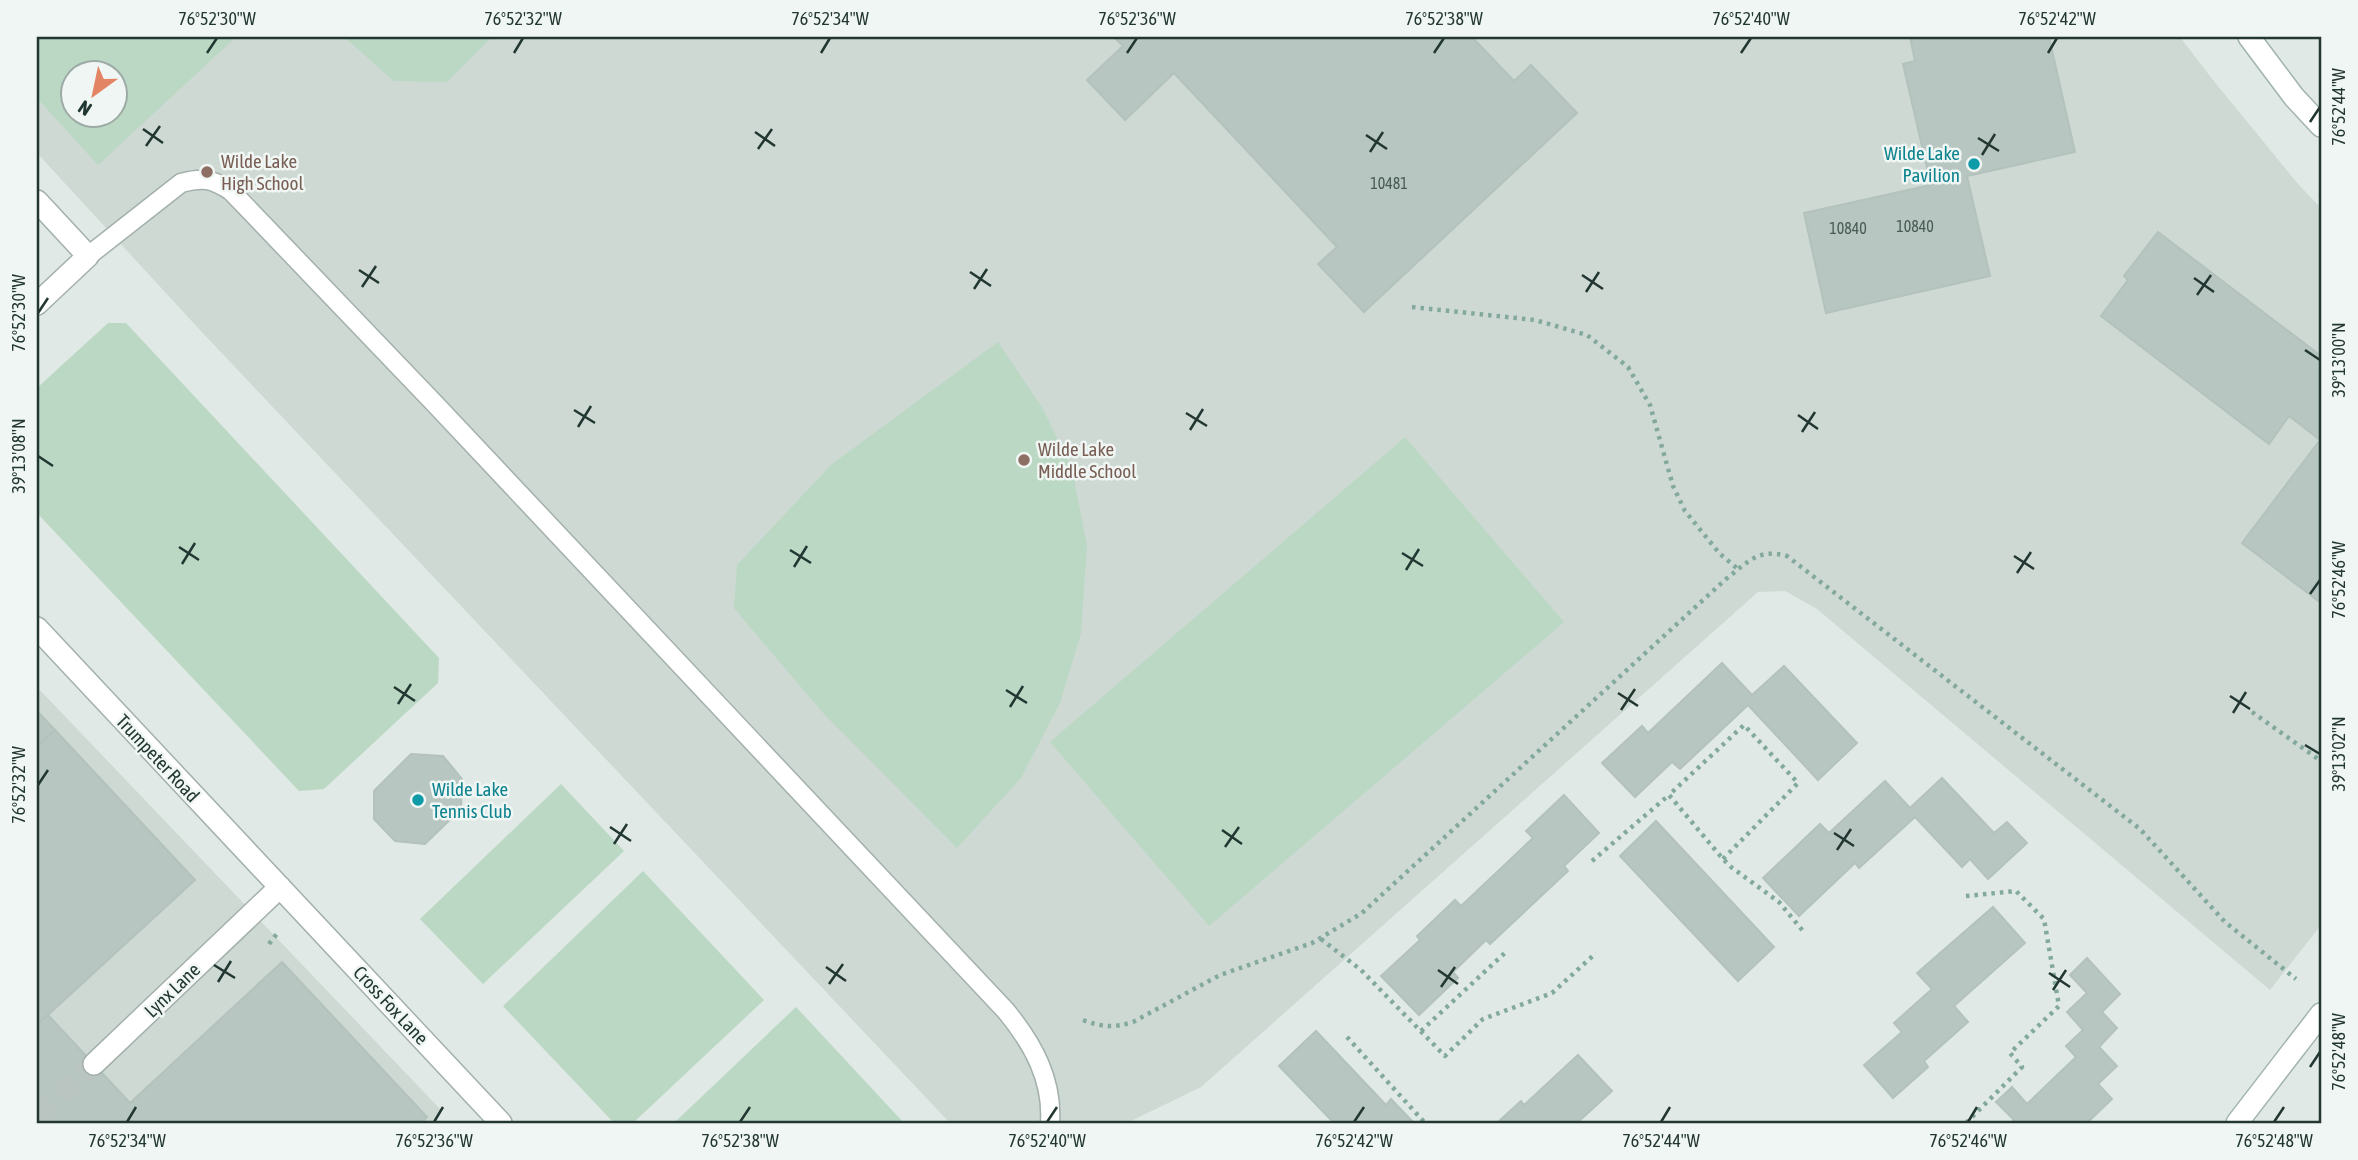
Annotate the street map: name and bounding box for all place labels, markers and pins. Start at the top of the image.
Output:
place label: Wilde Lake Pavilion [1884,142,1960,186]
place label: Wilde Lake High School [221,150,304,194]
marker: Wilde Lake Pavilion [1966,156,1982,172]
marker: Wilde Lake High School [199,164,215,180]
place label: Wilde Lake Middle School [1038,438,1136,482]
marker: Wilde Lake Middle School [1016,452,1032,468]
place label: Wilde Lake Tennis Club [432,778,512,822]
marker: Wilde Lake Tennis Club [410,792,426,808]

